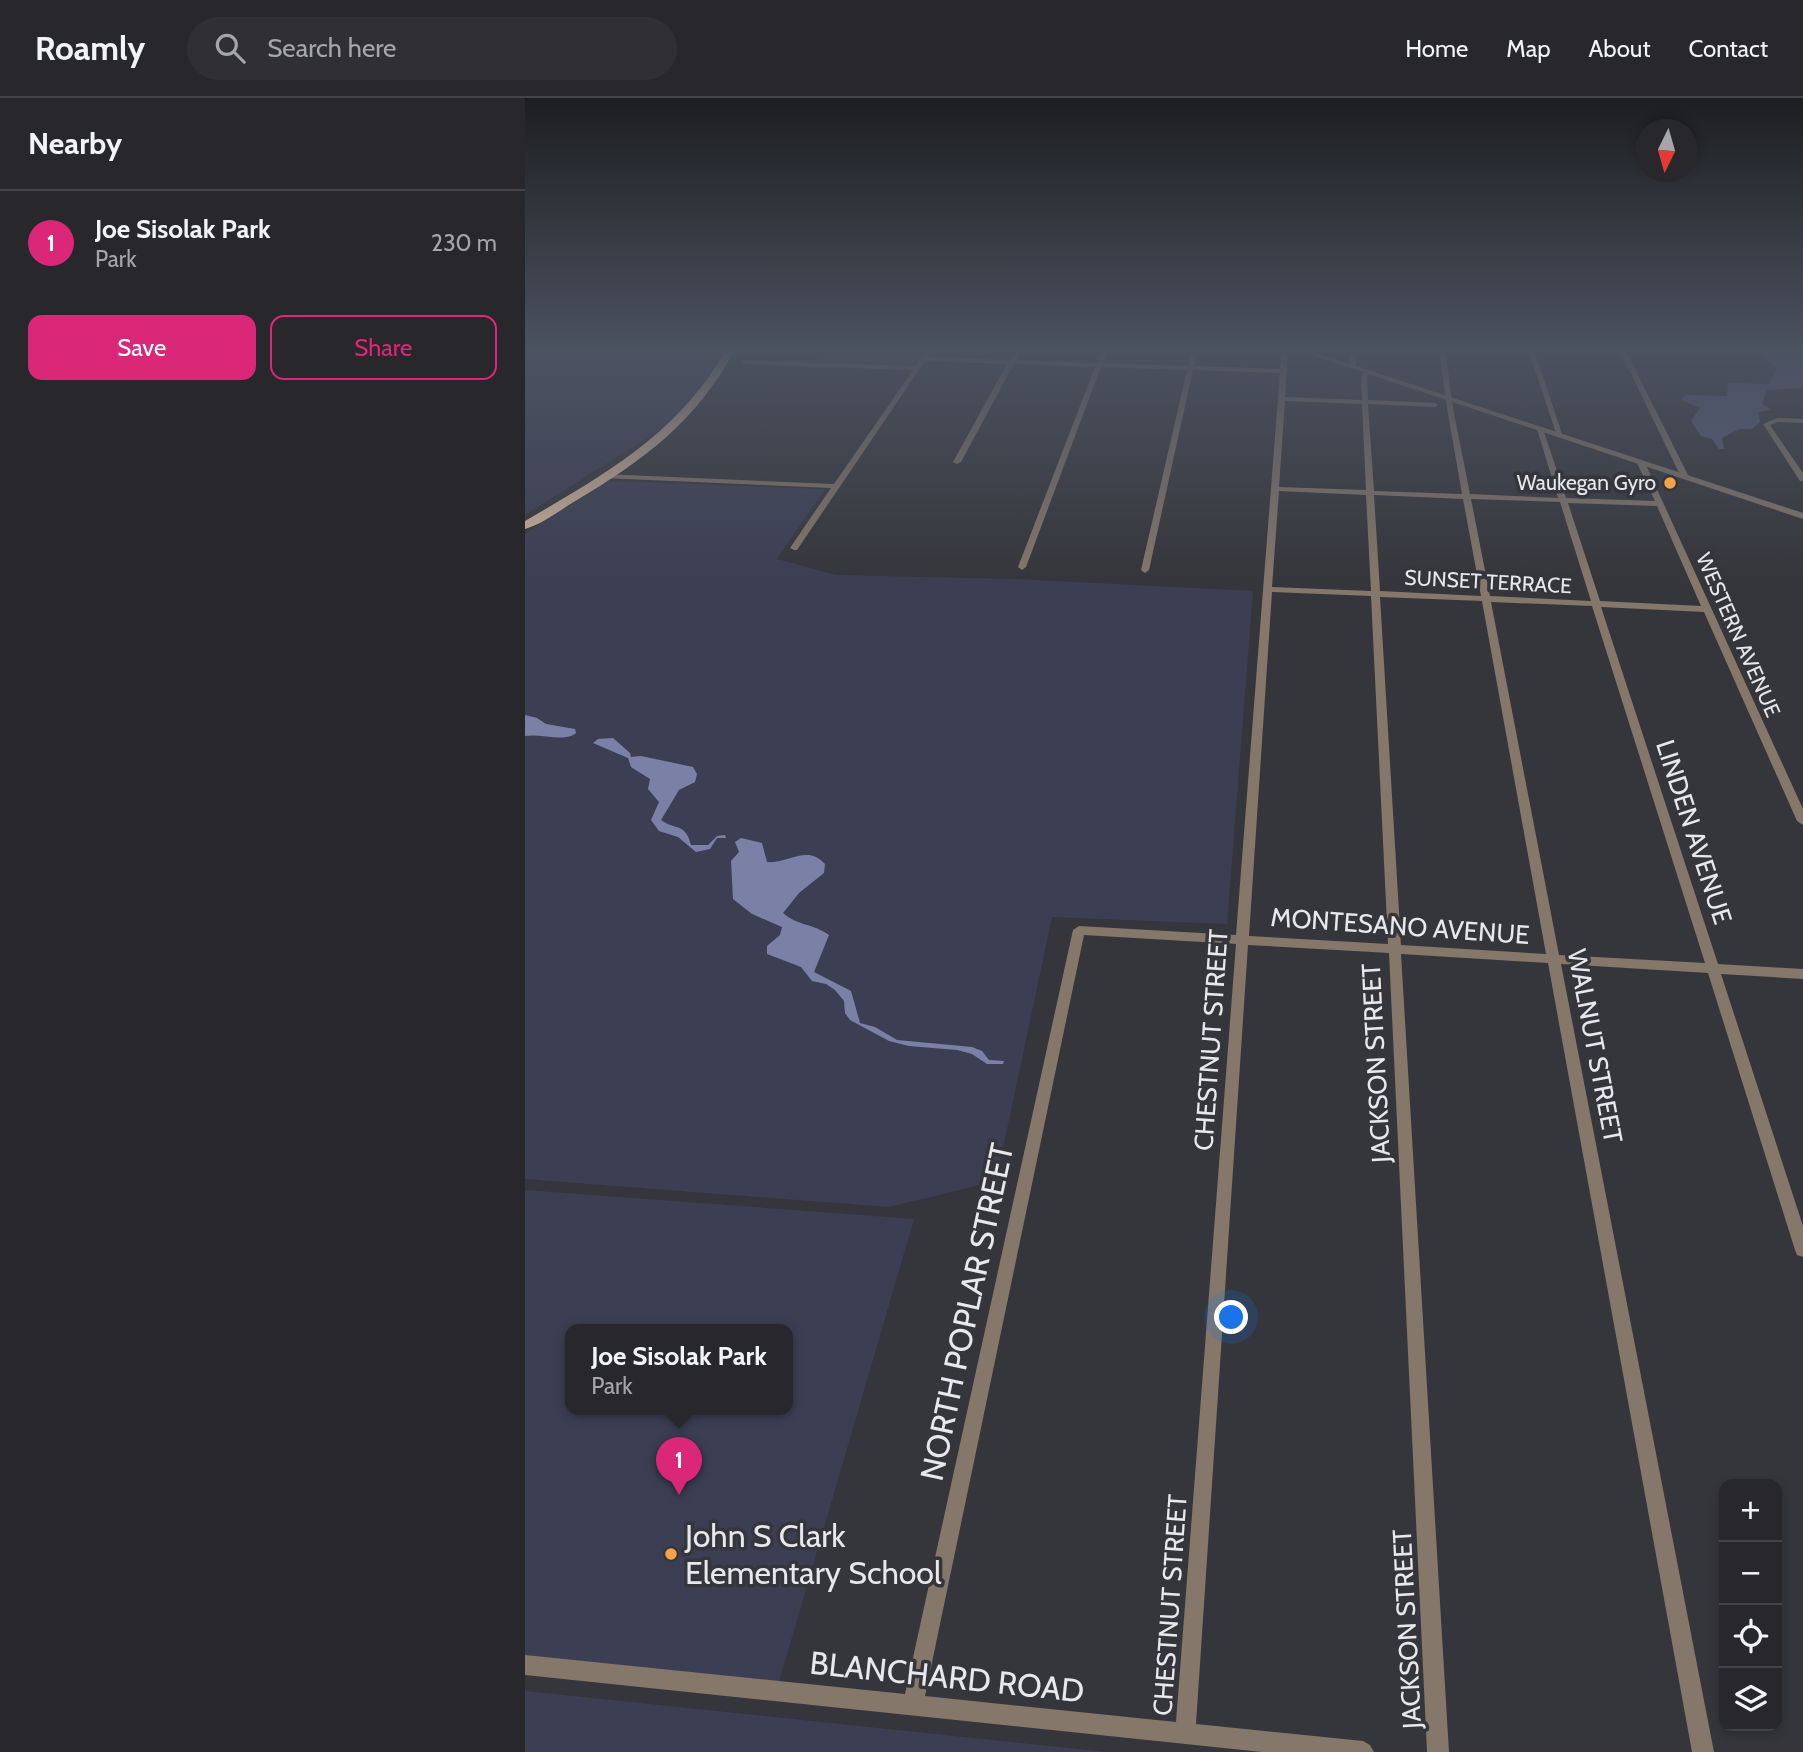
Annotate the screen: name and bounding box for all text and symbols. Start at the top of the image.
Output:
search box [187,17,677,80]
text: Roamly [35,28,145,68]
icon: search [211,29,249,67]
text: Search here [267,32,396,64]
text: Home [1405,34,1468,63]
text: Map [1506,34,1551,63]
text: About [1589,34,1651,63]
text: Contact [1689,34,1768,63]
north arrow [1635,119,1698,182]
text: Nearby [28,125,122,162]
text: Joe Sisolak Park [95,213,271,245]
text: 1 [47,229,55,257]
text: 230 m [431,229,497,257]
text: Park [95,245,136,273]
button: Save [28,315,256,380]
button: Share [270,315,497,380]
place label: Waukegan Gyro [1517,470,1656,495]
marker: Waukegan Gyro [1662,475,1678,491]
street label: WESTERN AVENUE [1691,549,1786,721]
street label: SUNSET TERRACE [1404,565,1572,598]
street label: LINDEN AVENUE [1649,736,1739,928]
street label: MONTESANO AVENUE [1269,901,1531,951]
street label: CHESTNUT STREET [1187,928,1235,1152]
street label: WALNUT STREET [1561,946,1630,1146]
street label: JACKSON STREET [1355,962,1397,1165]
street label: NORTH POPLAR STREET [912,1140,1021,1484]
your location [1214,1300,1248,1334]
popup [565,1324,793,1415]
text: Joe Sisolak Park [591,1340,767,1372]
text: Park [591,1372,633,1400]
pin: 1 [656,1437,702,1495]
map controls [1719,1479,1782,1731]
button: + [1719,1479,1782,1542]
street label: CHESTNUT STREET [1146,1493,1194,1717]
place label: John S Clark Elementary School [684,1516,942,1592]
street label: JACKSON STREET [1386,1528,1428,1731]
button: − [1719,1542,1782,1605]
marker: John S Clark Elementary School [663,1546,679,1562]
button: locate [1719,1605,1782,1668]
street label: BLANCHARD ROAD [808,1643,1086,1710]
button: layers [1719,1668,1782,1731]

